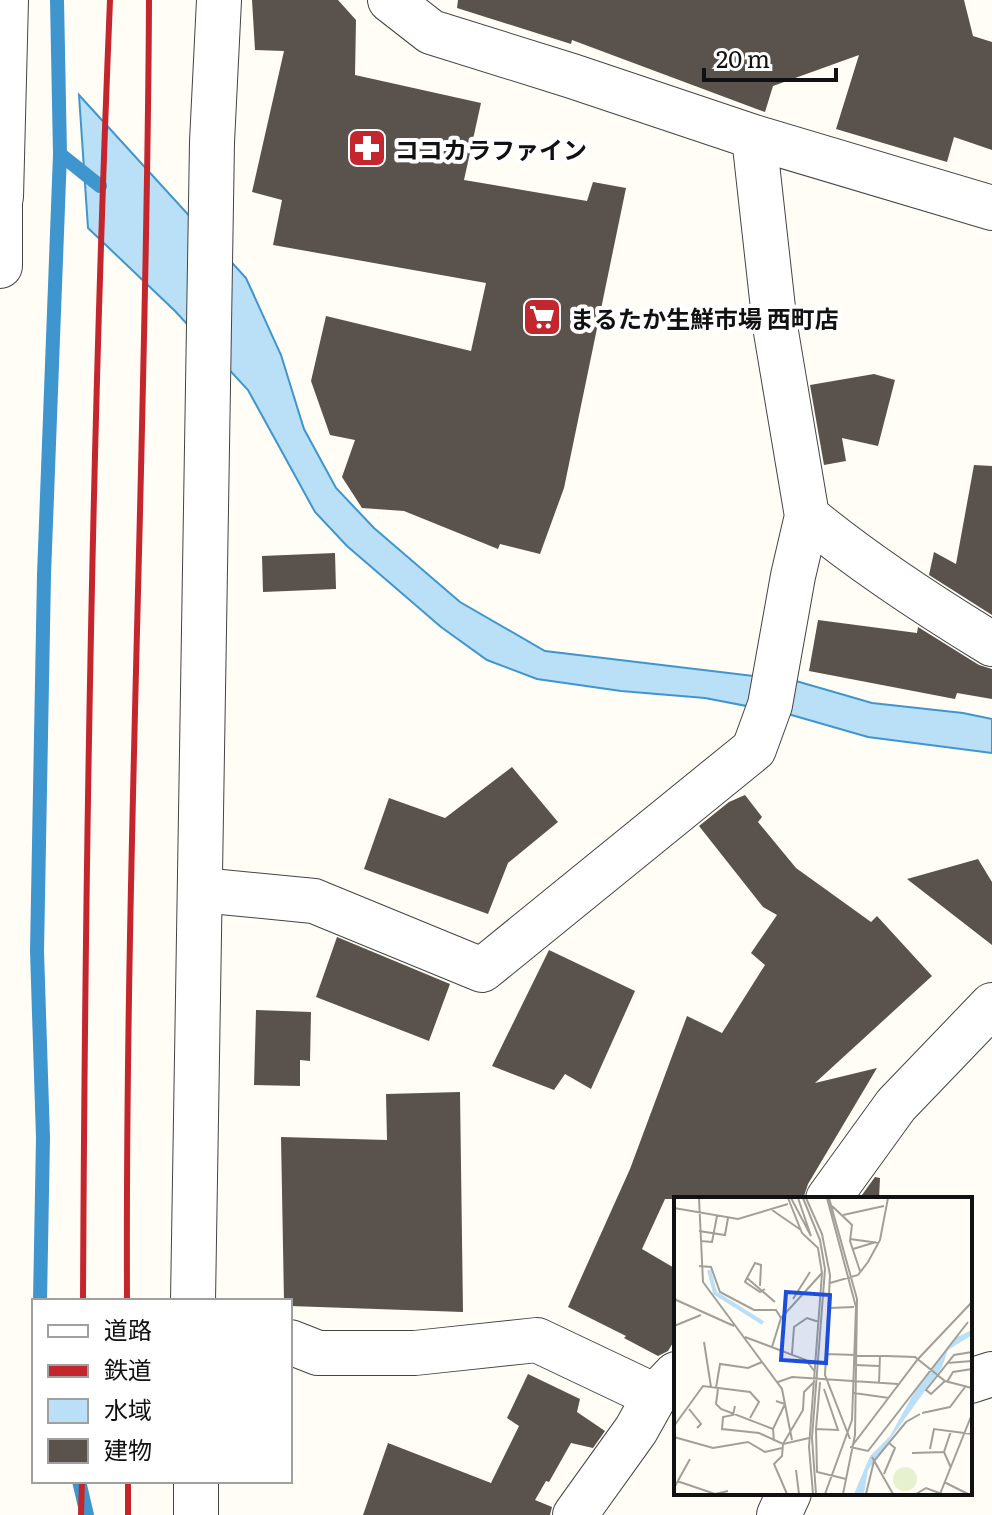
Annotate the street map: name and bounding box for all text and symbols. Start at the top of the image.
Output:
scale bar [704,32,836,82]
text: 20 m [716,40,770,75]
pharmacy icon: ココカラファイン [346,127,388,169]
place label: ココカラファイン [395,131,587,166]
supermarket icon: まるたか生鮮市場 西町店 [521,296,563,338]
place label: まるたか生鮮市場 西町店 [570,300,839,335]
inset map [674,1197,972,1495]
legend [32,1299,292,1483]
text: 道路 [104,1311,152,1346]
text: 鉄道 [104,1351,152,1386]
text: 水域 [104,1391,152,1426]
text: 建物 [104,1431,152,1466]

